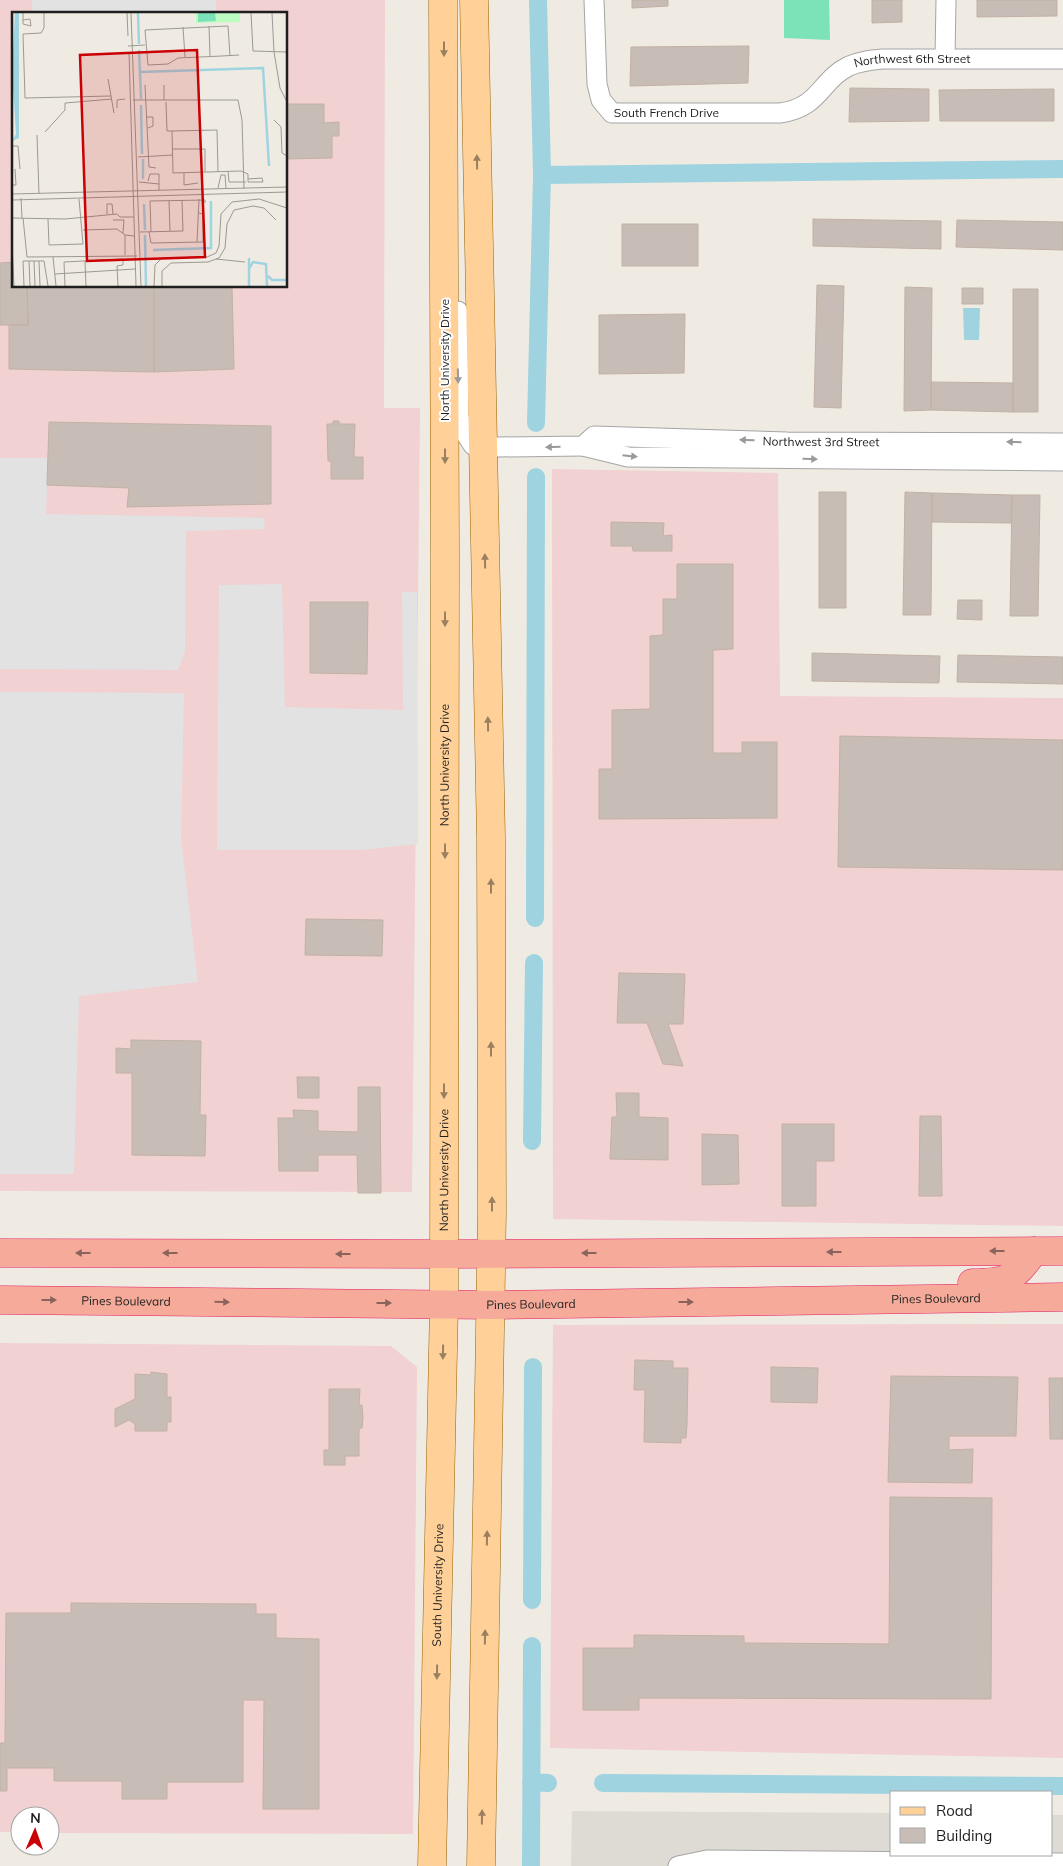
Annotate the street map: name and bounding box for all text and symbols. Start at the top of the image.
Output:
inset map [12,12,288,288]
one-way arrow [440,41,448,57]
street label: Northwest 6th Street [852,51,970,71]
street label: South French Drive [614,105,719,120]
one-way arrow [473,154,481,170]
street label: North University Drive [437,299,452,421]
one-way arrow [455,368,463,384]
street label: Northwest 3rd Street [763,433,880,449]
one-way arrow [739,436,755,444]
one-way arrow [1006,438,1022,446]
one-way arrow [545,443,561,451]
one-way arrow [441,448,449,464]
one-way arrow [622,452,638,460]
one-way arrow [802,455,818,463]
one-way arrow [481,553,489,569]
one-way arrow [441,611,449,627]
street label: North University Drive [437,704,452,826]
one-way arrow [484,716,492,732]
one-way arrow [441,843,449,859]
one-way arrow [487,878,495,894]
one-way arrow [487,1041,495,1057]
one-way arrow [440,1083,448,1099]
street label: North University Drive [436,1109,451,1231]
one-way arrow [488,1196,496,1212]
one-way arrow [989,1247,1005,1255]
one-way arrow [826,1248,842,1256]
one-way arrow [75,1249,91,1257]
one-way arrow [162,1249,178,1257]
one-way arrow [581,1249,597,1257]
one-way arrow [335,1250,351,1258]
street label: Pines Boulevard [891,1290,981,1306]
street label: Pines Boulevard [81,1293,171,1309]
one-way arrow [41,1296,57,1304]
street label: Pines Boulevard [486,1296,576,1312]
one-way arrow [214,1298,230,1306]
one-way arrow [678,1298,694,1306]
one-way arrow [377,1299,393,1307]
one-way arrow [438,1345,446,1361]
street label: South University Drive [429,1523,446,1647]
one-way arrow [483,1530,491,1546]
one-way arrow [481,1629,489,1645]
one-way arrow [433,1665,441,1681]
legend [890,1791,1053,1856]
text: Road [936,1801,973,1820]
north arrow [10,1806,60,1856]
text: N [30,1809,41,1827]
one-way arrow [478,1809,486,1825]
text: Building [936,1826,992,1845]

